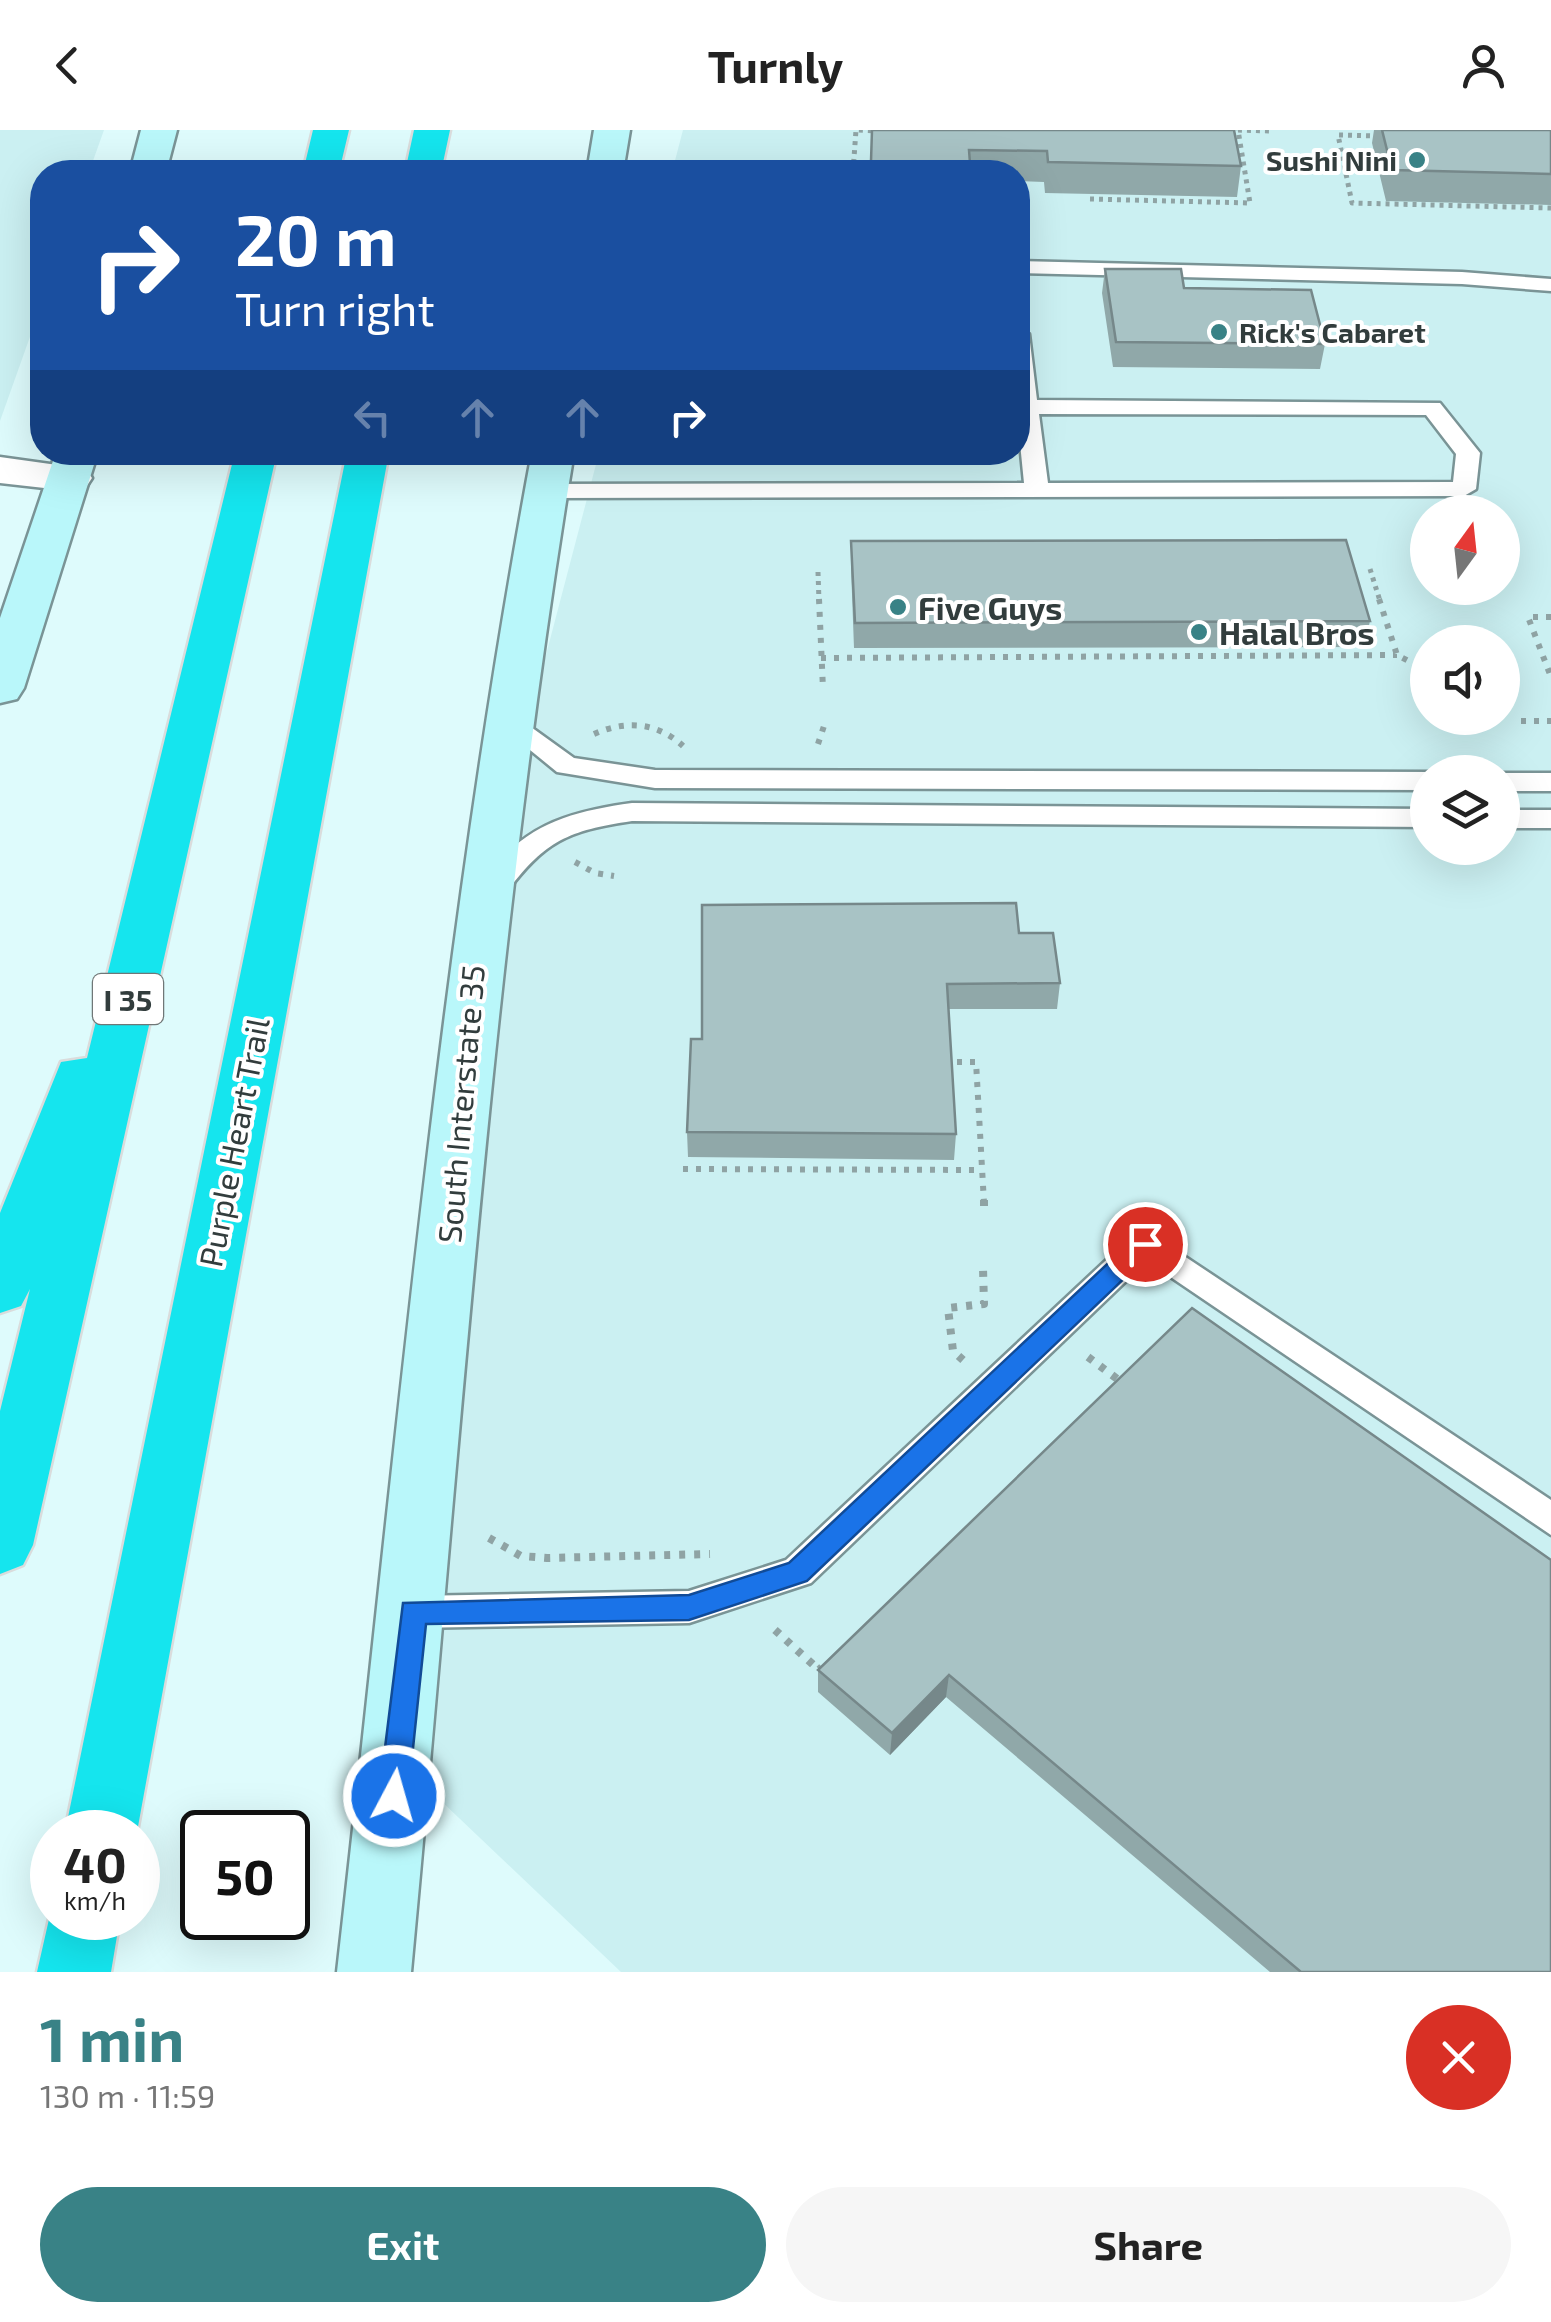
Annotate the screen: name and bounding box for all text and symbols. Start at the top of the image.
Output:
icon: back [40,38,95,93]
text: Turnly [708,38,843,92]
icon: person [1456,38,1511,93]
place label: Sushi Nini [1266,143,1397,177]
marker: Sushi Nini [1406,149,1428,171]
text: 20 m [235,196,397,280]
icon: right [70,200,200,330]
text: Turn right [235,281,435,335]
place label: Rick's Cabaret [1239,315,1426,349]
marker: Rick's Cabaret [1208,321,1230,343]
icon: left [345,390,400,445]
icon: ahead [450,390,505,445]
icon: ahead [555,390,610,445]
icon: right [660,390,715,445]
north arrow [1410,495,1520,605]
map controls [1410,495,1520,865]
place label: Five Guys [918,588,1062,627]
marker: Five Guys [887,596,909,618]
place label: Halal Bros [1219,613,1375,651]
marker: Halal Bros [1188,621,1210,643]
button: sound [1410,625,1520,735]
button: layers [1410,755,1520,865]
street label: South Interstate 35 [429,963,491,1245]
road number: I 35 [93,974,163,1024]
street label: Purple Heart Trail [190,1014,276,1270]
pin [1103,1202,1188,1287]
icon: arrive [1118,1217,1173,1272]
position arrow [342,1744,446,1848]
speed limit sign: 50 [180,1810,310,1940]
text: 40 [63,1833,127,1893]
text: km/h [64,1885,126,1915]
text: 1 min [40,2002,184,2074]
button: close [1406,2005,1511,2110]
text: 130 m · 11:59 [40,2076,215,2114]
button: Exit [40,2187,766,2302]
button: Share [786,2187,1511,2302]

